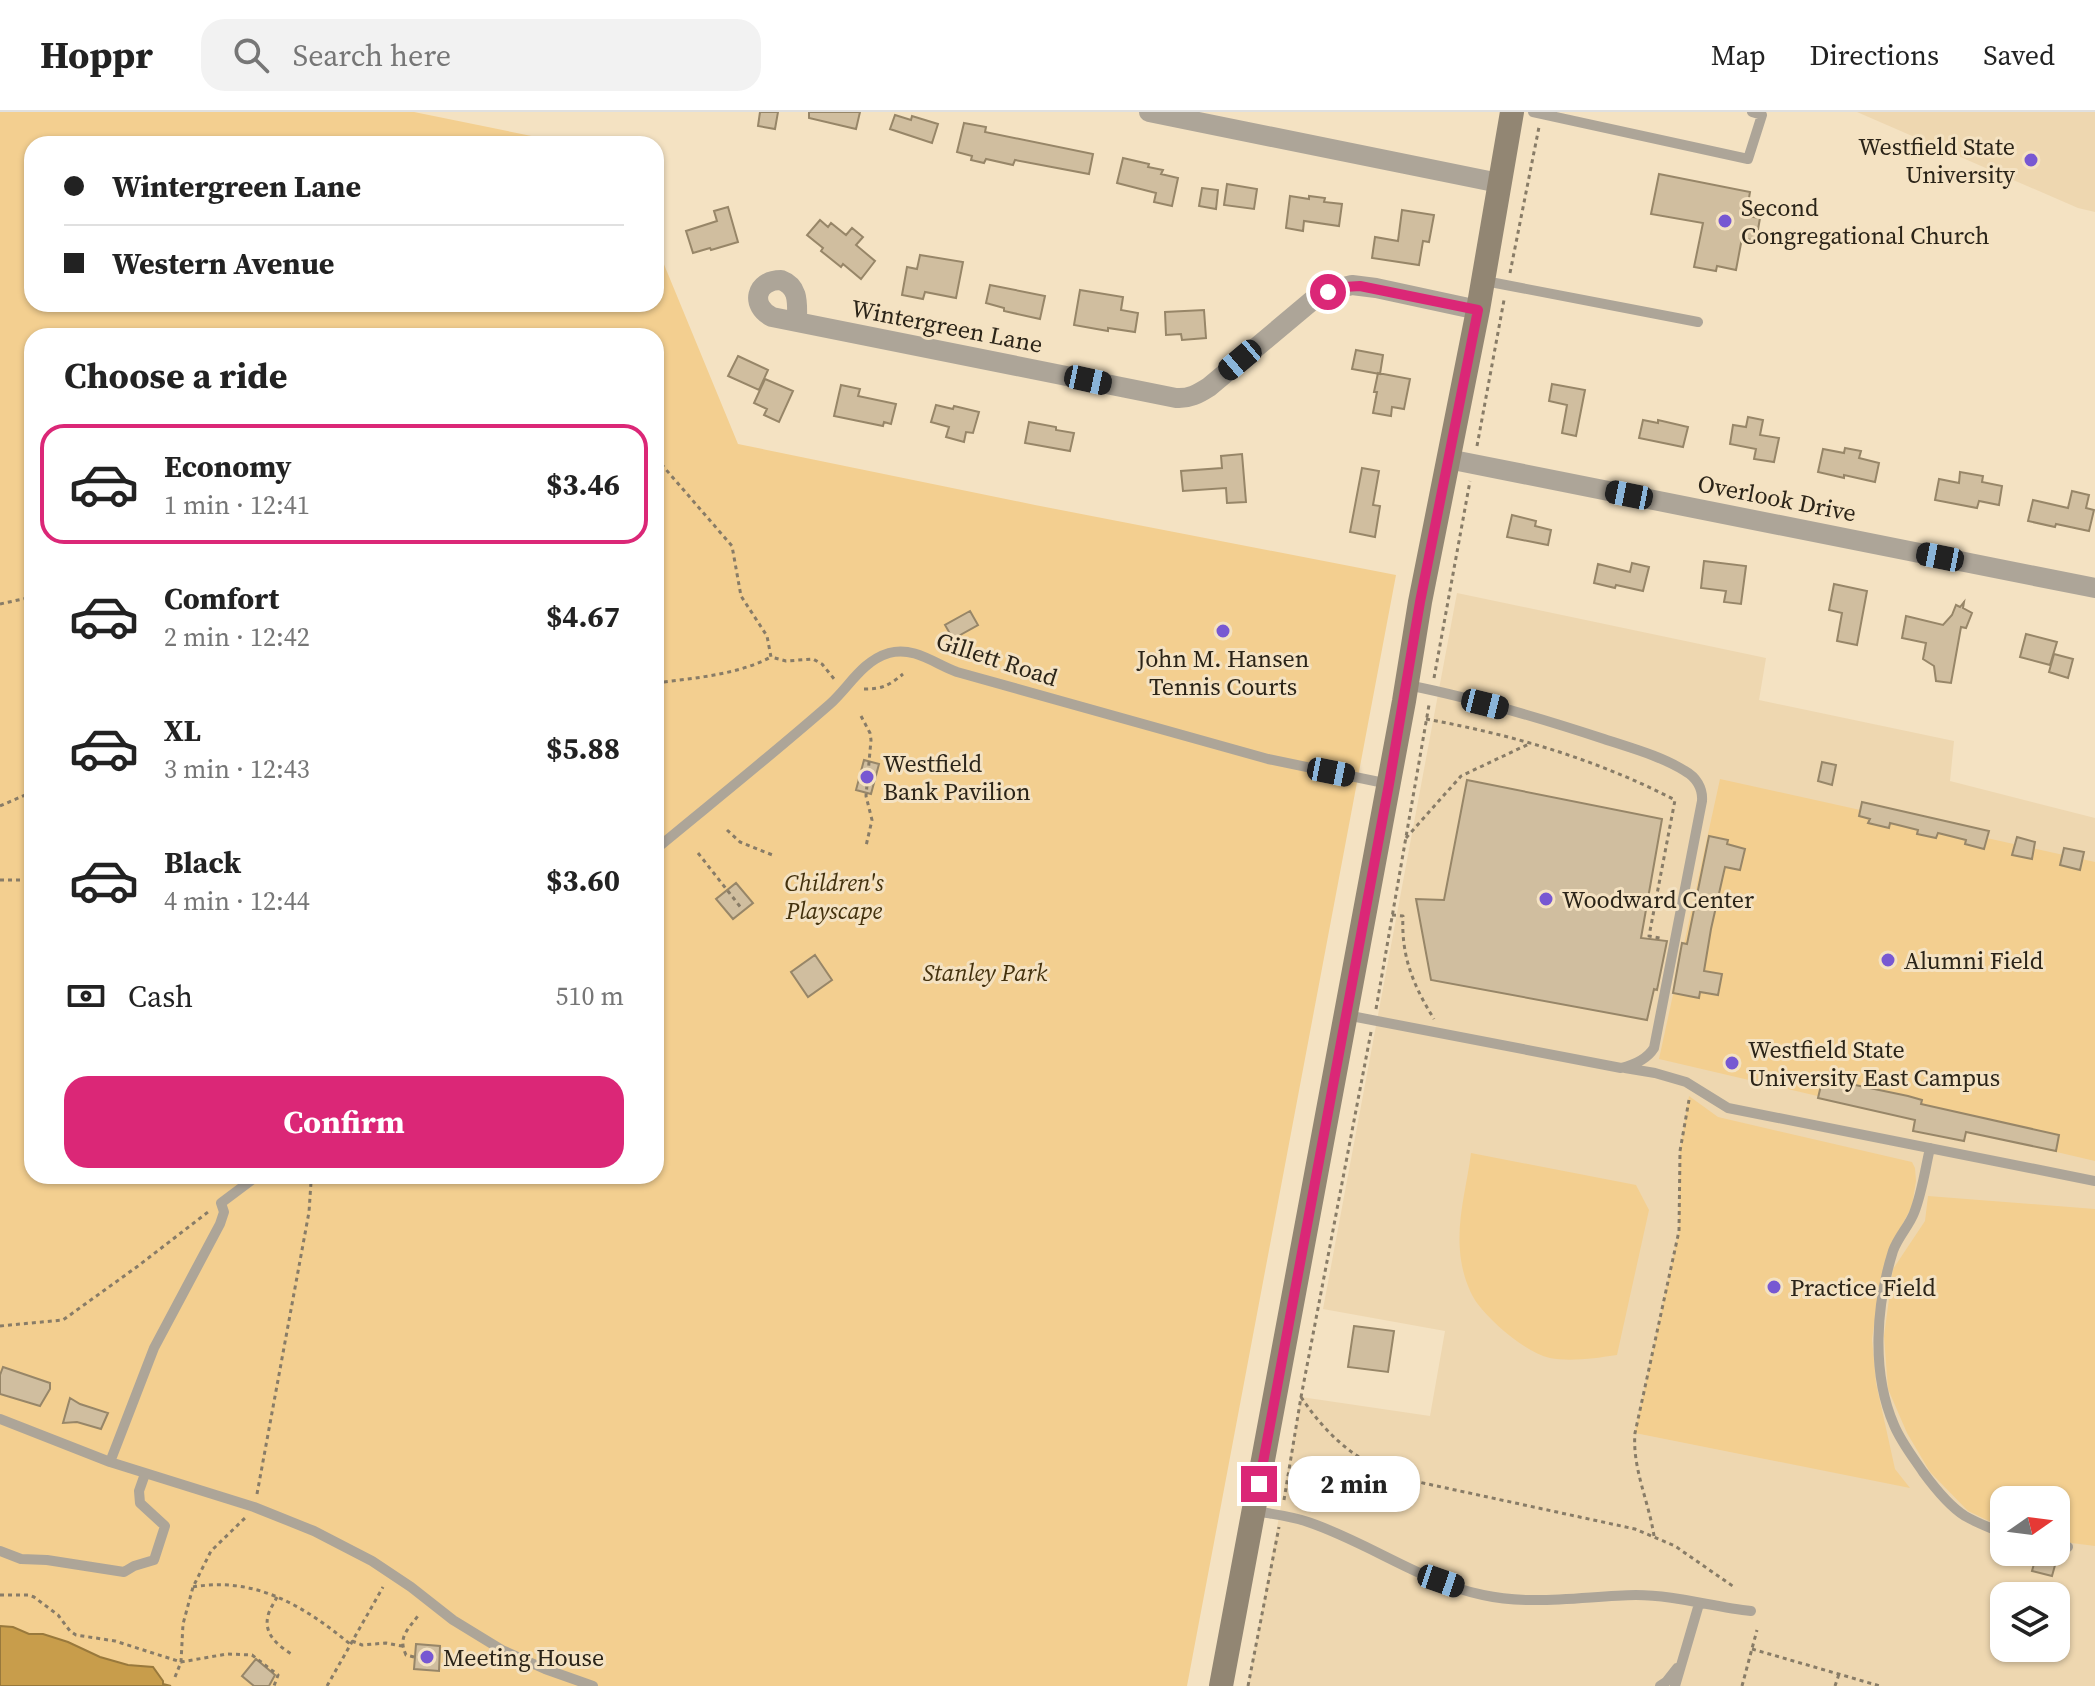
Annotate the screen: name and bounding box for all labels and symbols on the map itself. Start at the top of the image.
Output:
place label: Westfield State University [1858,130,2016,191]
marker: Westfield State University [2022,151,2040,169]
place label: Second Congregational Church [1741,191,1989,252]
marker: Second Congregational Church [1716,212,1734,230]
route start [1310,274,1346,310]
street label: Wintergreen Lane [849,291,1045,361]
car [1214,335,1266,385]
car [1062,363,1114,397]
street label: Overlook Drive [1695,466,1859,530]
car [1603,479,1655,511]
car [1914,541,1966,573]
marker: John M. Hansen Tennis Courts [1214,622,1232,640]
street label: Gillett Road [932,624,1062,694]
place label: John M. Hansen Tennis Courts [1136,642,1309,703]
car [1459,687,1511,721]
place label: Westfield Bank Pavilion [883,747,1031,808]
car [1305,756,1357,788]
marker: Westfield Bank Pavilion [858,768,876,786]
park label: Children's Playscape [784,866,884,927]
place label: Woodward Center [1562,883,1754,916]
marker: Woodward Center [1537,890,1555,908]
place label: Alumni Field [1904,944,2044,977]
marker: Alumni Field [1879,951,1897,969]
park label: Stanley Park [923,956,1048,989]
place label: Westfield State University East Campus [1748,1033,2000,1094]
marker: Westfield State University East Campus [1723,1054,1741,1072]
place label: Practice Field [1790,1271,1936,1304]
marker: Practice Field [1765,1278,1783,1296]
callout: 2 min [1287,1456,1419,1512]
route end [1241,1466,1277,1502]
north arrow [1990,1486,2070,1566]
car [1414,1562,1468,1600]
place label: Meeting House [443,1641,604,1674]
marker: Meeting House [418,1648,436,1666]

